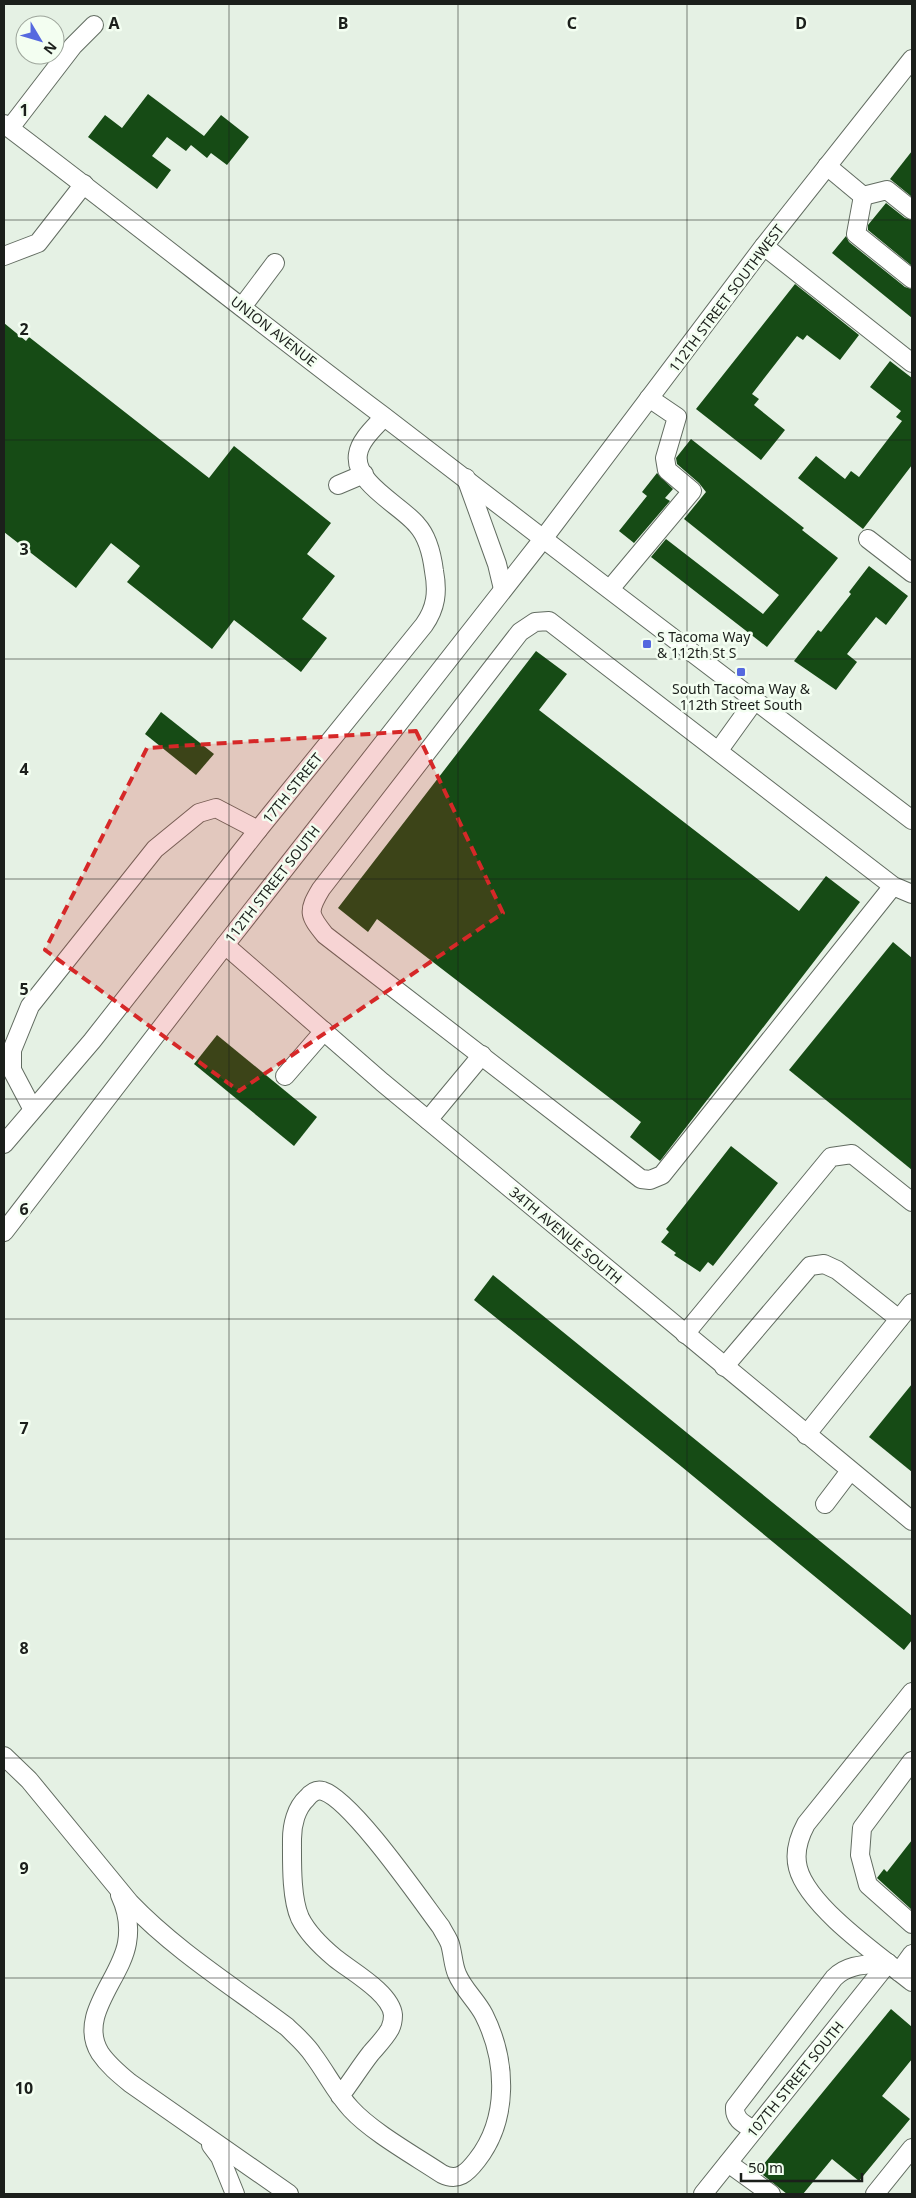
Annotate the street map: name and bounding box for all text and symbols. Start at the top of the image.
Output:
text: A [108,12,120,34]
text: B [338,12,348,34]
text: C [567,12,577,34]
text: D [795,12,807,34]
north arrow [15,15,65,65]
text: N [40,38,62,59]
text: 1 [19,99,29,121]
street label: 112TH STREET SOUTHWEST [664,220,788,376]
street label: UNION AVENUE [227,291,321,371]
text: 2 [19,318,29,340]
text: 3 [19,538,29,560]
place label: S Tacoma Way & 112th St S [657,627,751,662]
marker: S Tacoma Way & 112th St S [641,638,653,650]
marker: South Tacoma Way & 112th Street South [735,666,747,678]
place label: South Tacoma Way & 112th Street South [672,679,811,714]
street label: 17TH STREET [258,749,326,827]
text: 4 [19,758,29,780]
street label: 112TH STREET SOUTH [220,821,324,947]
text: 5 [19,978,29,1000]
street label: 34TH AVENUE SOUTH [506,1182,626,1288]
text: 6 [19,1198,29,1220]
text: 7 [19,1417,29,1439]
text: 8 [19,1637,29,1659]
text: 9 [19,1857,29,1879]
street label: 107TH STREET SOUTH [742,2017,848,2141]
text: 10 [15,2077,33,2099]
scale bar [741,2150,862,2182]
text: 50 m [748,2157,783,2177]

